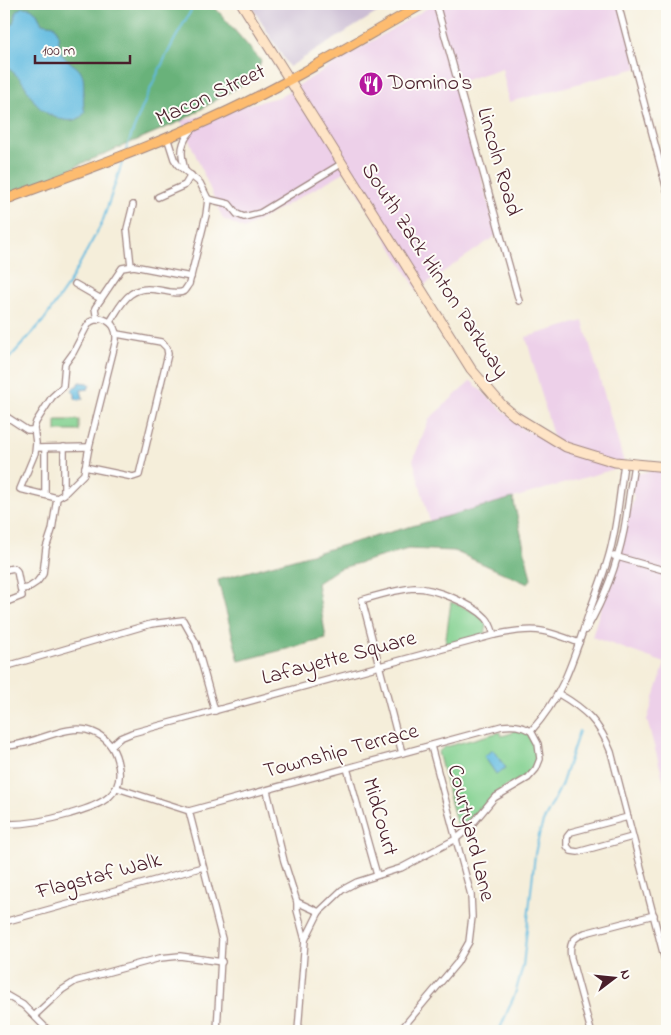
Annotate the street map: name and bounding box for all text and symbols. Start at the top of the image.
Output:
scale bar [35,32,130,64]
text: 100 m [42,40,75,62]
street label: Macon Street [151,56,272,135]
place label: Domino's [387,68,472,100]
restaurant icon: Domino's [358,71,384,97]
street label: Lincoln Road [467,104,529,220]
street label: South Zack Hinton Parkway [351,157,516,386]
street label: Lafayette Square [258,623,420,696]
street label: Township Terrace [260,716,422,788]
street label: Courtyard Lane [437,761,502,905]
street label: MidCourt [353,774,406,860]
street label: Flagstaf Walk [32,845,166,910]
north arrow [588,952,638,1002]
text: N [614,967,636,982]

